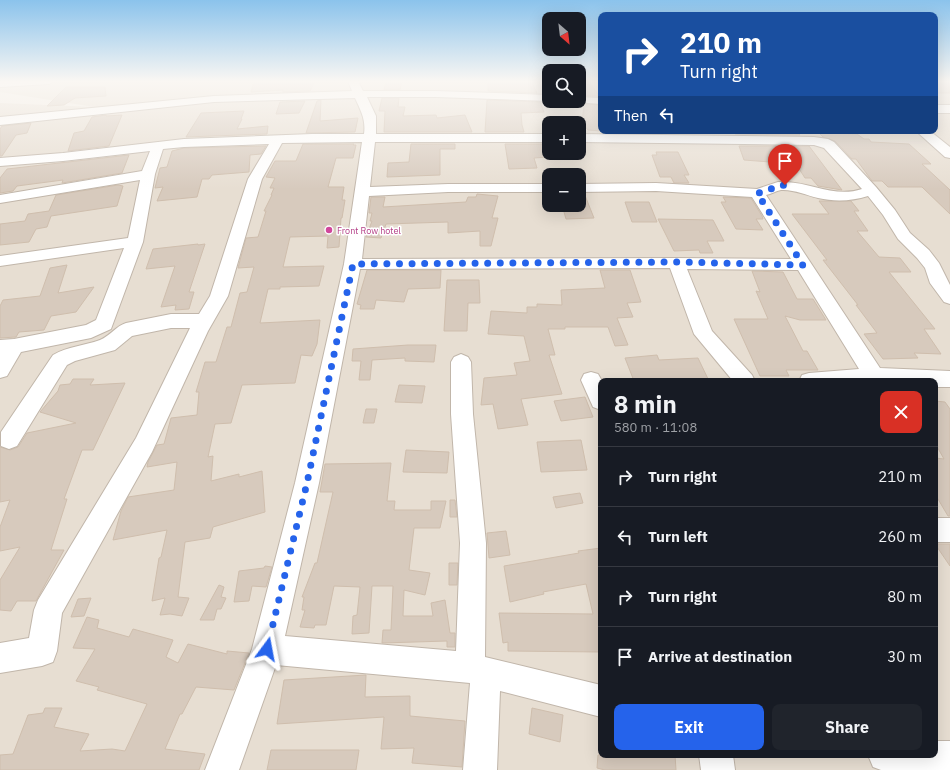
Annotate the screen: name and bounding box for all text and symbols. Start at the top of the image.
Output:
north arrow [542,12,586,56]
map controls [542,12,586,212]
text: 210 m [680,24,762,61]
icon: right [614,28,666,80]
text: Turn right [680,60,758,83]
button: search [542,64,586,108]
icon: left [656,104,678,126]
text: Then [614,106,648,125]
button: + [542,116,586,160]
pin [768,144,802,185]
icon: arrive [774,150,796,172]
button: − [542,168,586,212]
marker: Front Row hotel [324,225,334,235]
place label: Front Row hotel [337,225,401,236]
text: 8 min [614,388,677,420]
button: close [880,391,922,433]
text: 580 m · 11:08 [614,419,697,436]
icon: right [614,466,636,488]
text: Turn right [648,467,717,486]
text: 210 m [878,467,922,486]
icon: left [614,526,636,548]
text: Turn left [648,527,708,546]
text: 260 m [878,527,922,546]
icon: right [614,586,636,608]
text: Turn right [648,587,717,606]
text: 80 m [887,587,922,606]
position arrow [246,628,288,670]
icon: arrive [614,646,636,668]
text: Arrive at destination [648,647,792,666]
text: 30 m [887,647,922,666]
button: Exit [614,704,764,750]
button: Share [772,704,922,750]

